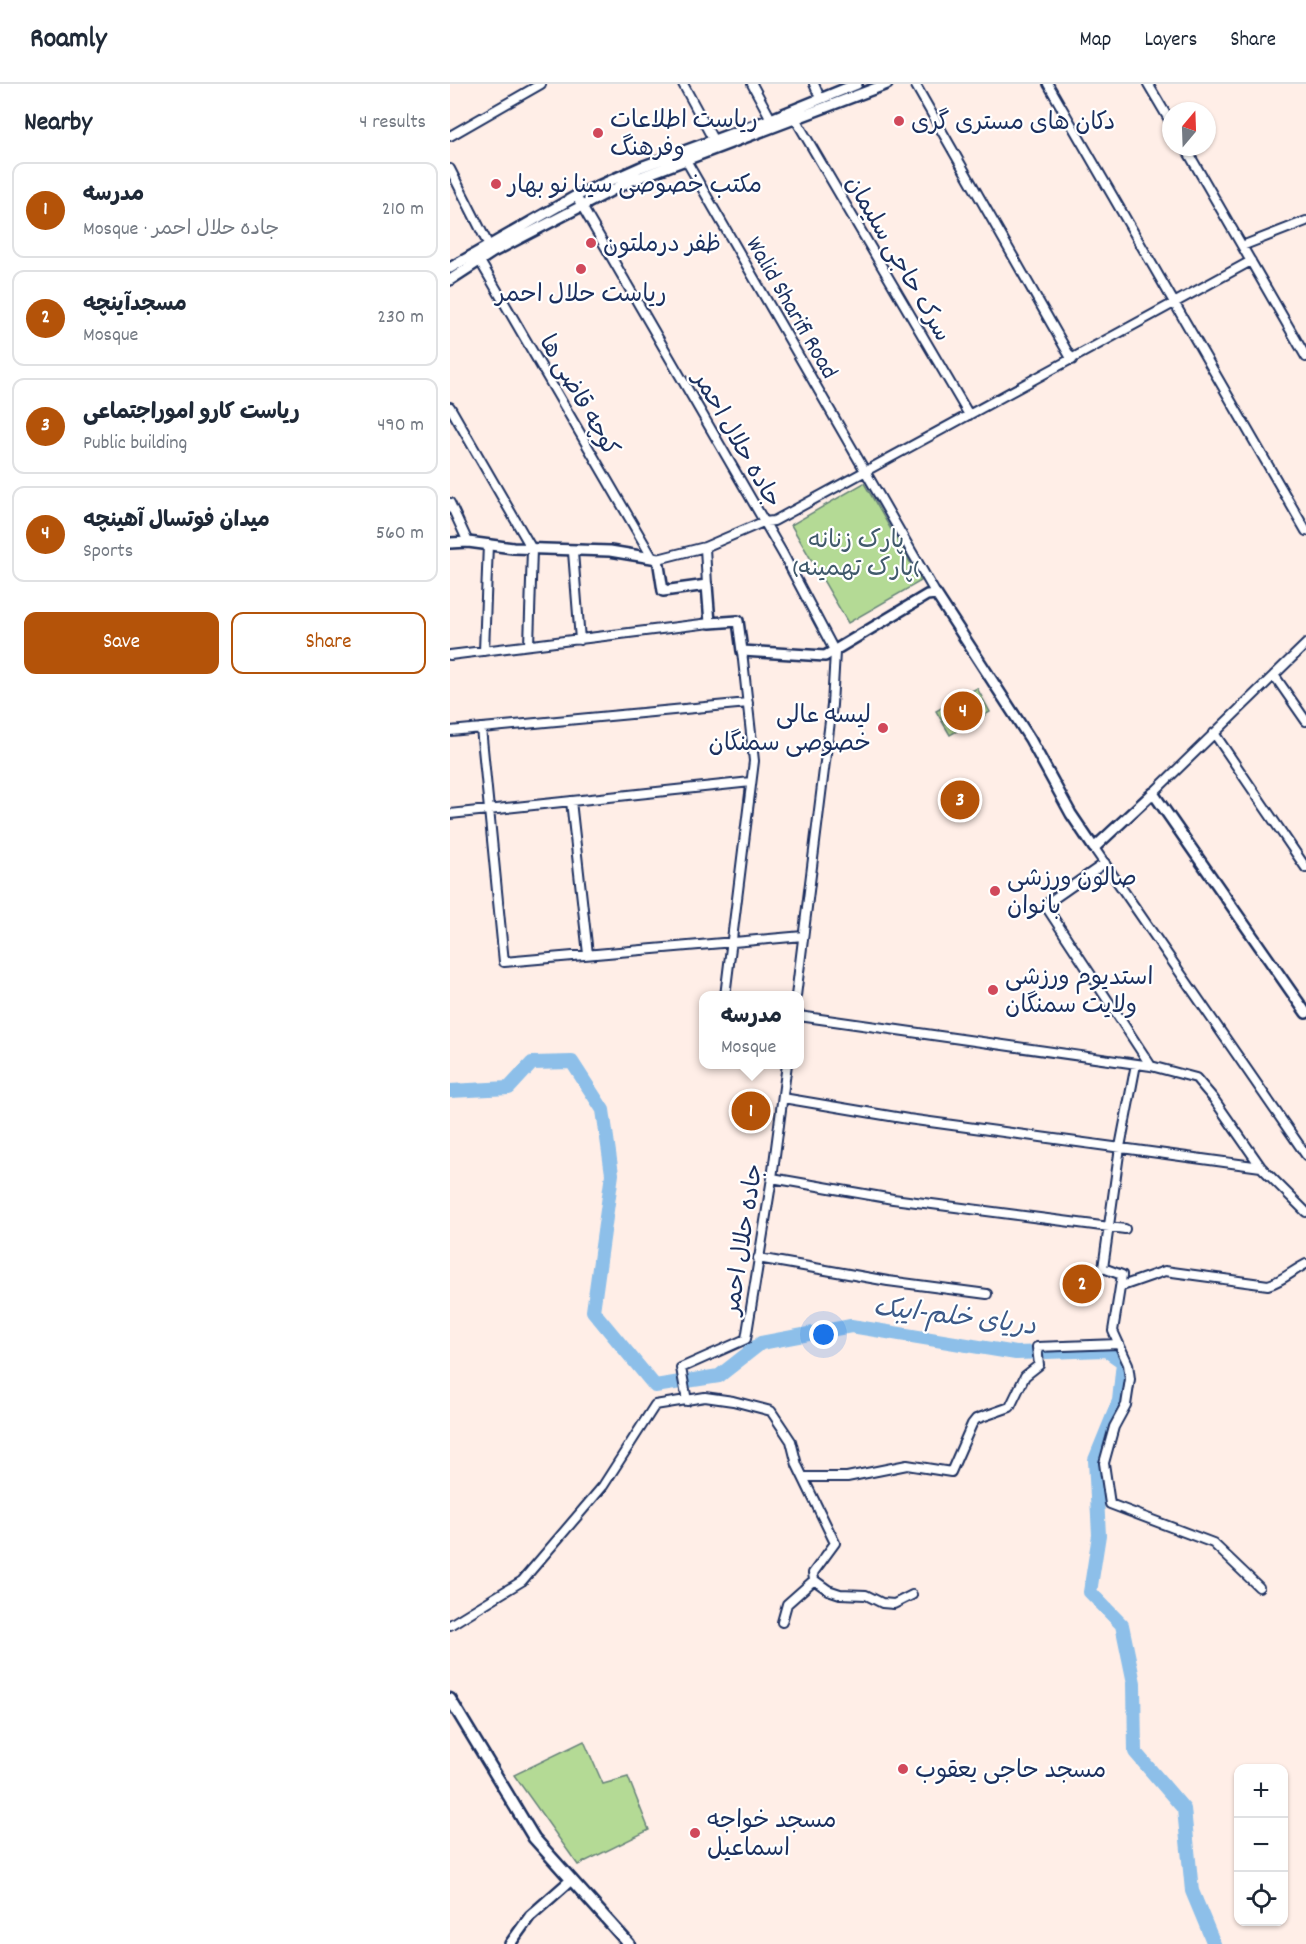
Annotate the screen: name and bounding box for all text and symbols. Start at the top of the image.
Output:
text: Roamly [30,21,106,61]
text: Map [1080,26,1111,56]
text: Layers [1144,26,1197,56]
text: Share [1230,26,1276,56]
north arrow [1162,102,1216,156]
text: Nearby [24,105,92,142]
place label: ریاست اطلاعات وفرهنگ [610,105,758,167]
place label: دکان های مستری گری [911,107,1115,141]
text: 4 results [359,109,426,137]
marker: دکان های مستری گری [892,114,906,128]
marker: ریاست اطلاعات وفرهنگ [591,126,605,140]
place label: مکتب خصوصی سینا نو بهار [506,170,762,204]
street label: سرک حاجی سلیمان [835,170,958,349]
marker: مکتب خصوصی سینا نو بهار [489,177,503,191]
text: مدرسه [83,180,144,211]
text: 1 [43,196,48,224]
text: 210 m [382,196,424,224]
text: Mosque · جاده حلال احمر [83,216,279,244]
place label: ظفر درملتون [603,229,721,263]
street label: Walid Sharifi Road [736,231,845,386]
marker: ظفر درملتون [584,236,598,250]
marker: ریاست حلال احمر [574,262,588,276]
place label: ریاست حلال احمر [493,279,667,313]
text: مسجدآینچه [83,290,187,321]
text: 2 [41,304,50,332]
text: 230 m [377,304,424,332]
text: Mosque [83,322,138,350]
street label: کوچه قاضی ها [529,329,626,464]
street label: جاده حلال احمر [682,364,788,515]
text: ریاست کارو اموراجتماعی [83,398,300,429]
text: 3 [41,412,50,440]
text: 490 m [377,412,424,440]
text: Public building [83,430,187,458]
text: میدان فوتسال آهینچه [83,506,270,537]
text: 4 [41,520,50,548]
text: 560 m [376,520,424,548]
park label: پارک زنانه (پارک تهمینه( [793,525,919,587]
text: Sports [83,538,133,566]
button: Save [24,612,219,674]
button: Share [231,612,426,674]
pin: 4 [944,688,982,734]
place label: لیسه عالی خصوصی سمنگان [709,700,871,762]
marker: لیسه عالی خصوصی سمنگان [876,721,890,735]
pin: 3 [940,778,980,822]
place label: صالون ورزشی بانوان [1007,863,1137,925]
marker: صالون ورزشی بانوان [988,884,1002,898]
place label: استدیوم ورزشی ولایت سمنگان [1005,962,1153,1024]
marker: استدیوم ورزشی ولایت سمنگان [986,983,1000,997]
popup [699,991,804,1069]
text: مدرسه [721,1002,782,1033]
text: Mosque [721,1034,776,1062]
pin: 1 [732,1088,770,1134]
street label: جاده حلال احمر [716,1162,774,1319]
pin: 2 [1062,1262,1102,1306]
water label: دریای خلم-ایبک [871,1290,1039,1347]
your location [809,1320,838,1349]
place label: مسجد حاجی یعقوب [915,1755,1106,1789]
marker: مسجد حاجی یعقوب [896,1762,910,1776]
map controls [1234,1764,1288,1926]
button: + [1234,1764,1288,1818]
place label: مسجد خواجه اسماعیل [707,1805,837,1867]
button: − [1234,1818,1288,1872]
marker: مسجد خواجه اسماعیل [688,1826,702,1840]
button: locate [1234,1872,1288,1926]

